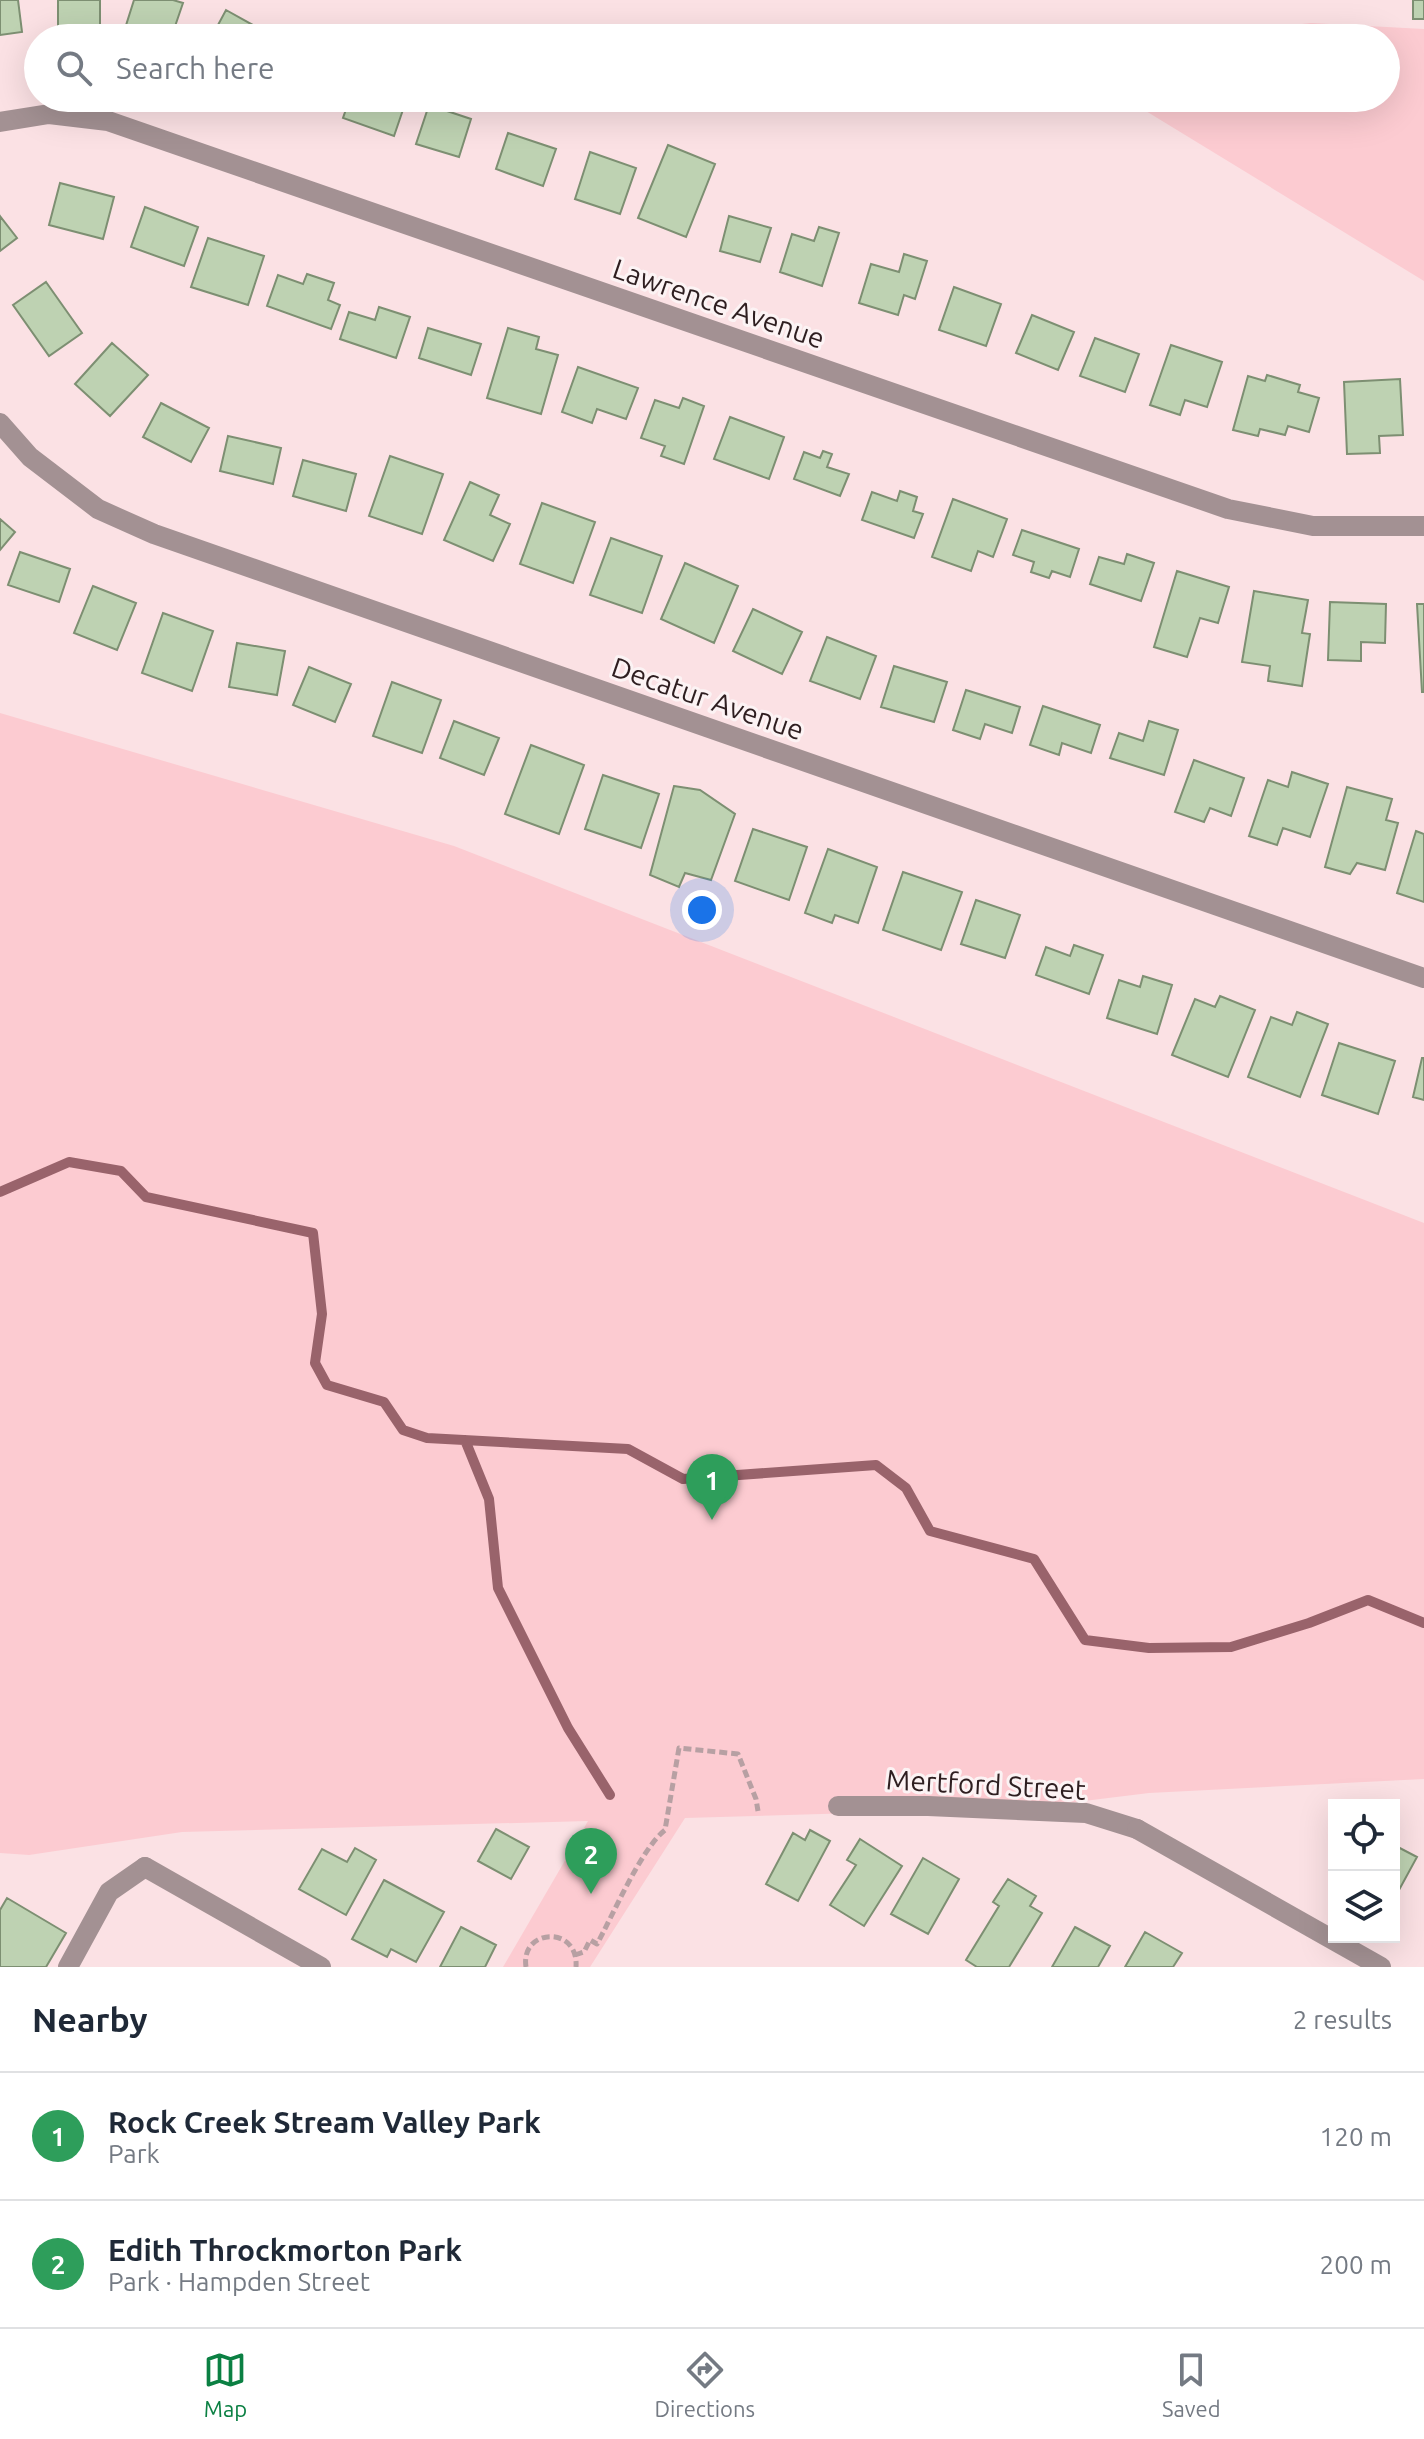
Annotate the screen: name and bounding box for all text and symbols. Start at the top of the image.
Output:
search box [24,24,1400,112]
icon: search [52,46,96,90]
text: Search here [116,51,275,85]
street label: Lawrence Avenue [609,252,829,354]
street label: Decatur Avenue [608,651,808,745]
your location [682,890,722,930]
pin: 1 [686,1454,738,1520]
street label: Mertford Street [885,1763,1087,1805]
map controls [1328,1799,1400,1943]
button: locate [1328,1799,1400,1871]
pin: 2 [565,1828,617,1894]
button: layers [1328,1871,1400,1943]
text: Nearby [32,2000,147,2038]
text: 2 results [1293,2005,1392,2034]
text: Rock Creek Stream Valley Park [108,2105,541,2139]
text: 1 [51,2122,65,2151]
text: 120 m [1320,2122,1392,2151]
text: Park [108,2139,160,2168]
text: Edith Throckmorton Park [108,2233,462,2267]
text: 2 [51,2250,65,2279]
text: 200 m [1320,2250,1392,2279]
text: Park · Hampden Street [108,2267,370,2296]
tab: Map [203,2348,247,2421]
tab: Directions [654,2348,755,2421]
tab: Saved [1162,2348,1221,2421]

